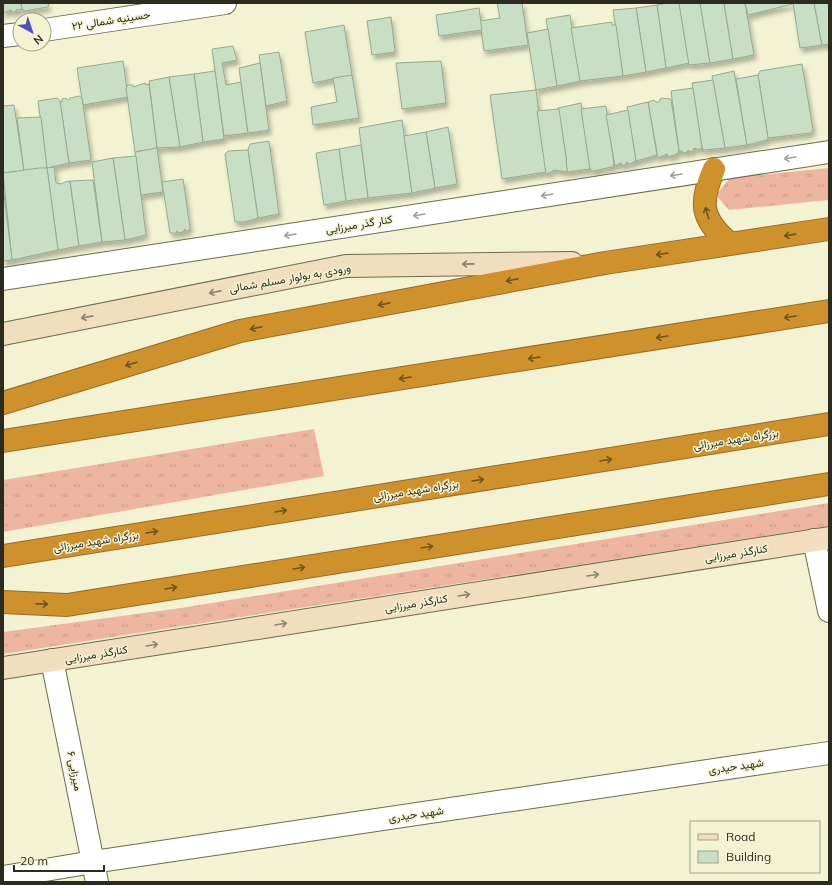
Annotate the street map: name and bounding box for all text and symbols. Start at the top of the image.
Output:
street label: حسینیه شمالی ۲۲ [71,7,151,33]
north arrow [12,12,52,52]
text: N [31,32,46,48]
one-way arrow [784,154,797,162]
one-way arrow [670,171,683,179]
one-way arrow [541,191,554,199]
one-way arrow [703,206,710,219]
one-way arrow [413,211,426,219]
street label: کنار گذر میرزایی [325,212,394,236]
one-way arrow [284,231,297,239]
one-way arrow [784,231,797,239]
one-way arrow [656,250,669,258]
street label: ورودی به بولوار مسلم شمالی [228,260,352,297]
one-way arrow [462,261,475,268]
one-way arrow [505,276,518,284]
one-way arrow [208,288,221,296]
one-way arrow [378,300,391,308]
one-way arrow [784,313,797,321]
one-way arrow [81,314,94,322]
one-way arrow [250,324,263,332]
one-way arrow [656,333,669,341]
one-way arrow [528,354,541,362]
one-way arrow [125,361,138,368]
one-way arrow [399,374,412,382]
street label: بزرگراه شهید میرزائی [692,425,780,453]
one-way arrow [599,455,612,463]
street label: بزرگراه شهید میرزائی [372,476,460,504]
one-way arrow [471,476,484,484]
one-way arrow [274,507,287,515]
street label: بزرگراه شهید میرزائی [52,527,140,555]
one-way arrow [145,528,158,536]
street label: کنارگذر میرزایی [704,541,769,565]
one-way arrow [421,543,434,551]
one-way arrow [292,564,305,572]
one-way arrow [586,571,599,579]
one-way arrow [164,584,177,592]
street label: کنارگذر میرزایی [384,591,449,615]
one-way arrow [457,591,470,599]
one-way arrow [35,600,48,607]
one-way arrow [274,620,287,628]
one-way arrow [145,641,158,649]
street label: کنارگذر میرزایی [64,642,129,666]
street label: میرزایی ۶ [64,750,86,792]
street label: شهید حیدری [707,755,765,777]
street label: شهید حیدری [387,803,445,825]
legend [690,821,820,873]
text: Road [726,829,755,844]
scale bar [14,847,104,873]
text: Building [726,849,771,864]
text: 20 m [20,853,48,868]

